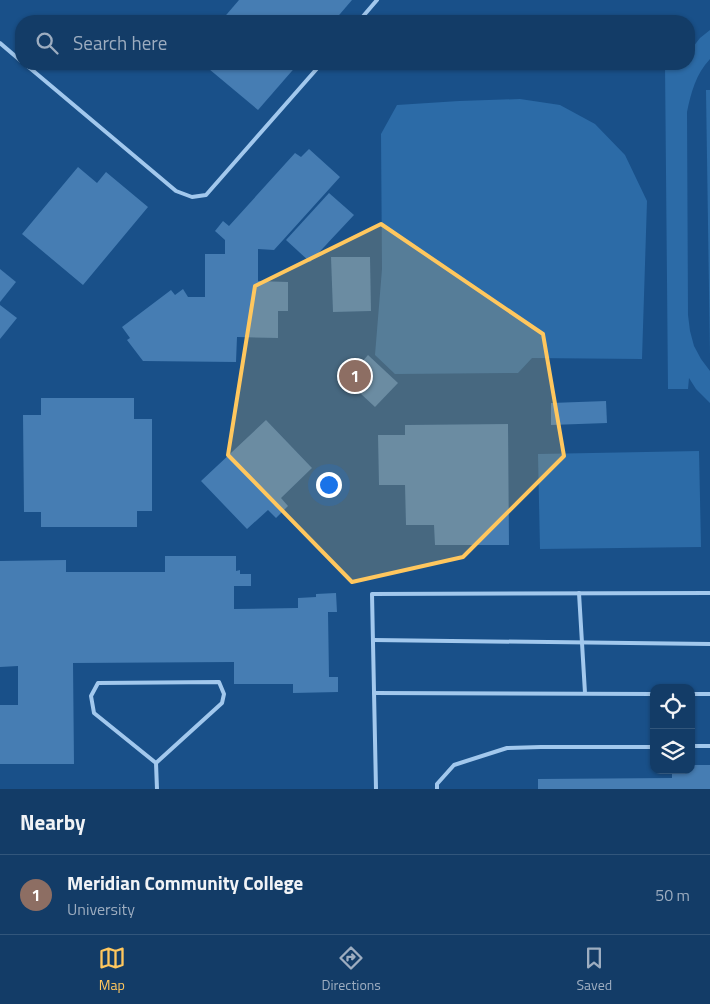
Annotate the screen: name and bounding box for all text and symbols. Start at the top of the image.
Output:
search box [15,15,695,70]
text: Search here [73,28,167,57]
icon: search [33,29,61,57]
pin: 1 [339,357,371,395]
your location [316,472,342,498]
map controls [650,684,695,774]
button: locate [650,684,695,729]
button: layers [650,729,695,774]
text: Nearby [20,806,85,838]
text: Meridian Community College [67,868,303,897]
text: 1 [32,883,40,907]
text: 50 m [655,883,690,907]
text: University [67,897,135,921]
tab: Map [98,944,126,995]
tab: Directions [321,944,381,995]
tab: Saved [577,944,612,995]

